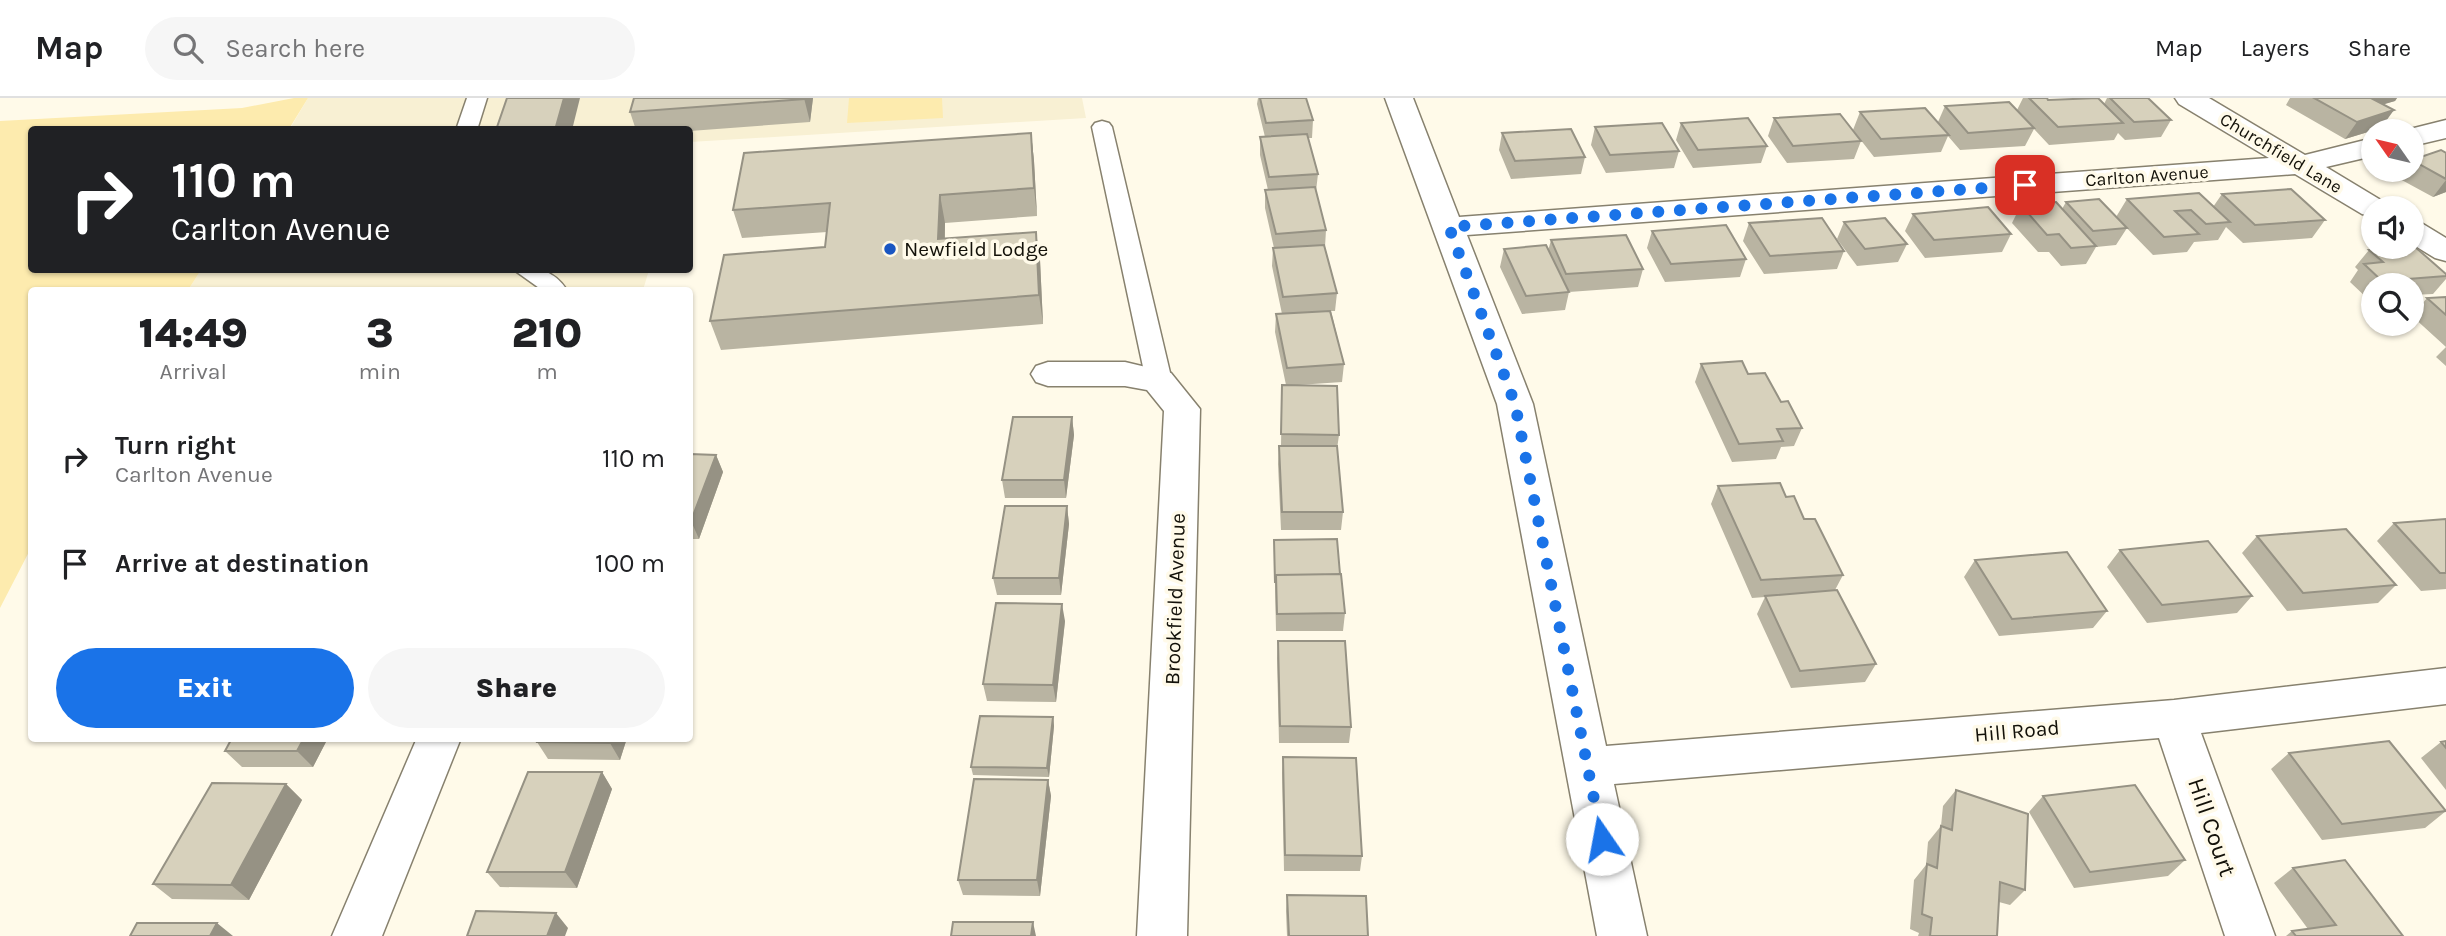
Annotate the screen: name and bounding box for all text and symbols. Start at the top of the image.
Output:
search box [145,17,635,80]
text: Map [35,29,103,67]
icon: search [169,29,207,67]
text: Search here [225,33,365,64]
text: Map [2155,34,2203,62]
text: Layers [2241,34,2310,62]
text: Share [2348,34,2411,62]
street label: Churchfield Lane [2216,108,2346,198]
north arrow [2361,119,2424,182]
map controls [2361,119,2424,336]
text: 110 m [171,152,296,209]
icon: right [56,154,147,245]
pin [1995,155,2055,215]
street label: Carlton Avenue [2085,161,2209,191]
icon: arrive [2006,166,2044,204]
button: sound [2361,196,2424,259]
text: Carlton Avenue [171,211,391,248]
place label: Newfield Lodge [904,237,1048,261]
marker: Newfield Lodge [882,241,898,257]
button: search [2361,273,2424,336]
text: 14:49 [139,308,248,358]
text: 3 [366,308,393,358]
text: 210 [511,308,582,358]
text: Arrival [160,358,227,385]
text: min [359,358,401,385]
text: m [536,358,558,385]
text: Turn right [115,430,236,461]
icon: right [56,440,94,478]
text: 110 m [602,443,665,474]
text: Carlton Avenue [115,461,273,488]
street label: Brookfield Avenue [1160,513,1190,685]
icon: arrive [56,545,94,583]
text: Arrive at destination [115,548,369,579]
text: 100 m [595,548,665,579]
button: Exit [56,648,354,728]
button: Share [368,648,665,728]
street label: Hill Road [1973,715,2061,747]
street label: Hill Court [2182,774,2242,880]
position arrow [1565,802,1639,876]

